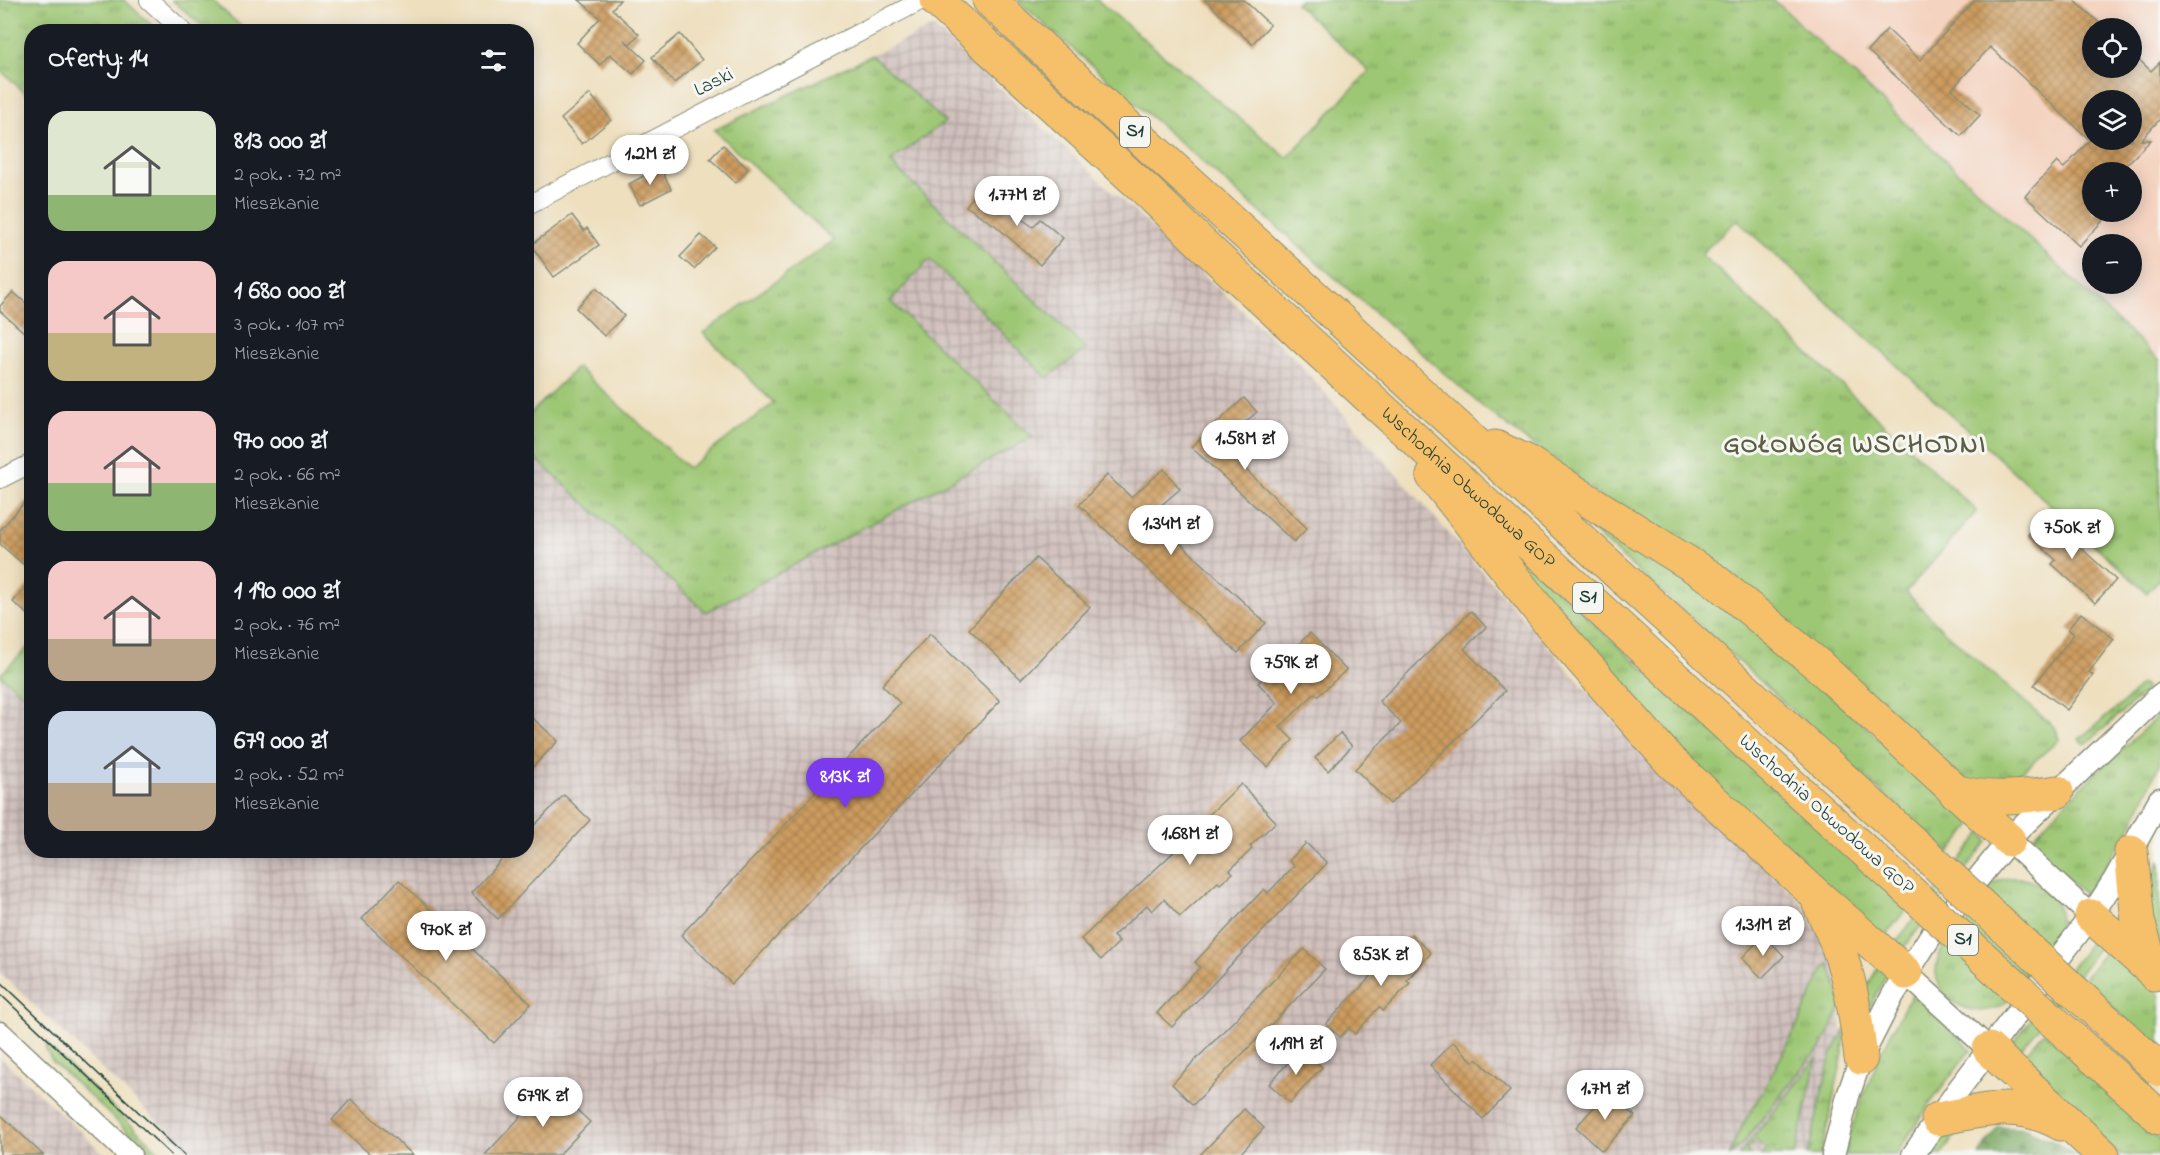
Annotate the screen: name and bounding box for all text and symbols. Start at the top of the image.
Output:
map controls [2082,18,2142,294]
button: locate [2082,18,2142,78]
text: Oferty: 14 [48,41,148,79]
icon: filters [477,44,510,77]
street label: Laski [689,61,739,105]
button: layers [2082,90,2142,150]
road number: S1 [1120,117,1150,147]
text: 813 000 zł [234,123,326,161]
icon: home [96,135,168,207]
pin: 1.2M zł [595,135,705,186]
text: 1.2M zł [625,140,675,169]
text: 2 pok. · 72 m² [234,161,341,190]
button: + [2082,162,2142,222]
pin: 1.77M zł [955,176,1079,227]
text: 1.77M zł [989,181,1045,210]
text: Mieszkanie [234,190,319,219]
button: − [2082,234,2142,294]
text: 1 680 000 zł [234,273,345,311]
icon: home [96,285,168,357]
text: 3 pok. · 107 m² [234,311,345,340]
text: Mieszkanie [234,340,319,369]
street label: Wschodnia Obwodowa GOP [1374,400,1562,576]
pin: 1.58M zł [1183,420,1307,471]
text: 970 000 zł [234,423,327,461]
text: 1.58M zł [1215,425,1275,454]
district label: GOŁONÓG WSCHODNI [1723,427,1987,465]
icon: home [96,435,168,507]
text: 2 pok. · 66 m² [234,461,341,490]
text: Mieszkanie [234,490,319,519]
pin: 1.34M zł [1109,505,1233,556]
pin: 750K zł [2017,509,2127,560]
text: 1.34M zł [1143,510,1200,539]
text: 750K zł [2044,514,2100,543]
text: 1 190 000 zł [234,573,340,611]
road number: S1 [1573,583,1603,613]
icon: home [96,585,168,657]
text: 2 pok. · 76 m² [234,611,340,640]
text: Mieszkanie [234,640,319,669]
pin: 759K zł [1236,644,1346,695]
text: 759K zł [1264,649,1318,678]
text: 679 000 zł [234,723,327,761]
street label: Wschodnia Obwodowa GOP [1732,728,1921,902]
icon: home [96,735,168,807]
pin: 813K zł [790,758,900,809]
text: 2 pok. · 52 m² [234,761,345,790]
text: 813K zł [820,763,870,792]
text: Mieszkanie [234,790,319,819]
pin: 1.68M zł [1128,815,1252,866]
text: 1.68M zł [1162,820,1218,849]
pin: 1.31M zł [1701,906,1825,957]
pin: 970K zł [391,911,501,962]
text: 1.31M zł [1735,911,1791,940]
text: 970K zł [421,916,471,945]
road number: S1 [1948,925,1978,955]
pin: 853K zł [1326,936,1436,987]
text: 853K zł [1354,941,1408,970]
pin: 1.19M zł [1234,1025,1358,1076]
text: 1.19M zł [1270,1030,1322,1059]
pin: 1.7M zł [1550,1070,1660,1121]
text: 1.7M zł [1581,1075,1629,1104]
pin: 679K zł [488,1077,598,1128]
text: 679K zł [518,1082,568,1111]

